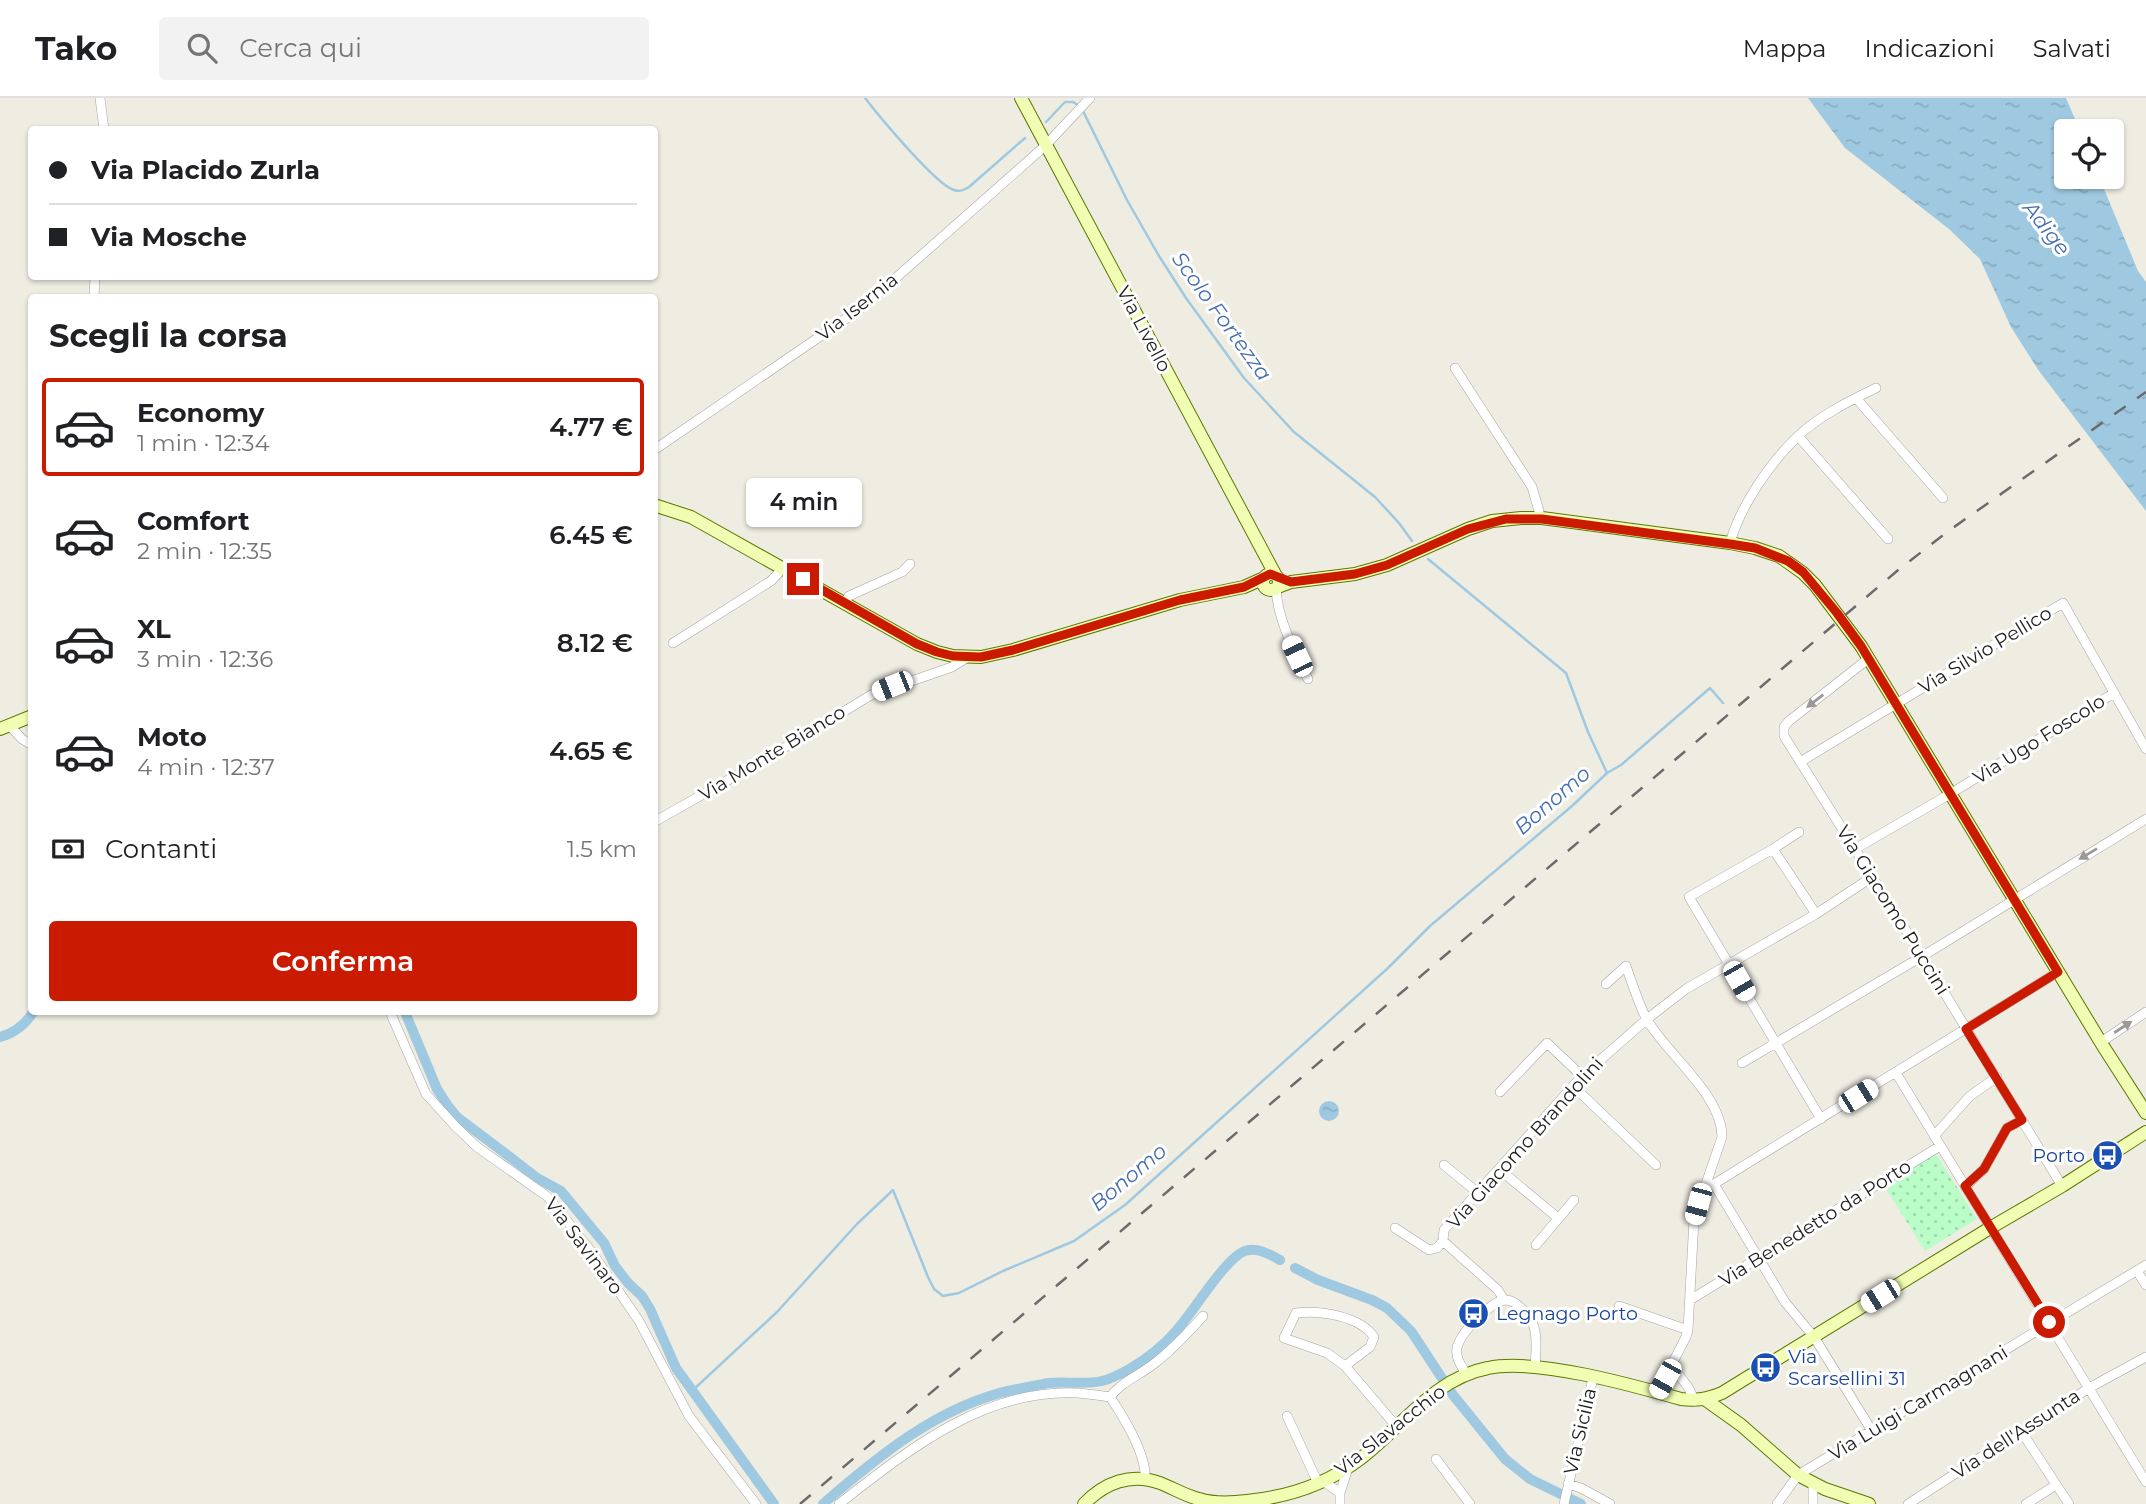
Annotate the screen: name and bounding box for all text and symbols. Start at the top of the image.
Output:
search box [159,17,649,80]
text: Tako [35,28,117,68]
icon: search [183,29,221,67]
text: Cerca qui [239,32,362,64]
text: Mappa [1743,34,1826,63]
text: Indicazioni [1864,34,1995,63]
text: Salvati [2033,34,2111,63]
map controls [2054,119,2124,189]
button: locate [2054,119,2124,189]
text: Via Placido Zurla [91,154,320,186]
water label: Adige [2017,194,2076,260]
text: Via Mosche [91,221,247,253]
water label: Scolo Fortezza [1167,247,1277,385]
street label: Via Isernia [812,268,902,346]
street label: Via Livello [1112,282,1176,376]
text: Scegli la corsa [49,316,288,355]
icon: car [53,396,116,459]
text: Economy [137,397,264,429]
text: 4.77 € [549,411,633,443]
text: 1 min · 12:34 [137,429,270,457]
callout: 4 min [745,477,861,526]
text: 4 min [770,488,838,516]
icon: car [53,504,116,567]
text: Comfort [137,505,249,537]
text: 6.45 € [549,519,633,551]
text: 2 min · 12:35 [137,537,272,565]
route end [787,563,819,595]
street label: Via Silvio Pellico [1914,601,2056,699]
icon: car [53,612,116,675]
text: XL [137,613,171,645]
text: 8.12 € [557,627,633,659]
car [1279,633,1316,679]
text: 3 min · 12:36 [137,645,273,673]
car [869,668,916,704]
street label: Via Ugo Foscolo [1969,689,2109,789]
one-way arrow [1806,693,1824,707]
street label: Via Monte Bianco [695,700,850,806]
icon: car [53,720,116,783]
text: Moto [137,721,207,753]
text: 4.65 € [549,735,633,767]
text: 4 min · 12:37 [137,753,275,781]
water label: Bonomo [1509,760,1595,840]
street label: Via Giacomo Puccini [1832,821,1954,999]
icon: cash [49,830,87,868]
text: Contanti [105,833,217,865]
text: 1.5 km [567,835,637,863]
one-way arrow [2078,848,2097,861]
button: Conferma [49,921,637,1001]
car [1720,958,1759,1004]
one-way arrow [2114,1021,2133,1034]
street label: Via Giacomo Brandolini [1442,1052,1608,1234]
car [1835,1076,1882,1116]
water label: Bonomo [1085,1138,1171,1216]
bus stop icon: Porto [2091,1138,2125,1172]
place label: Porto [2033,1144,2085,1167]
street label: Via Benedetto da Porto [1715,1154,1915,1292]
car [1683,1181,1714,1227]
street label: Via Savinaro [540,1193,628,1299]
car [1857,1276,1904,1316]
bus stop icon: Legnago Porto [1456,1296,1490,1330]
place label: Legnago Porto [1496,1302,1638,1325]
route start [2033,1306,2065,1338]
street label: Via Luigi Carmagnani [1824,1340,2012,1466]
place label: Via Scarsellini 31 [1788,1345,1906,1390]
bus stop icon: Via Scarsellini 31 [1748,1350,1782,1384]
car [1646,1356,1685,1402]
street label: Via Slavacchio [1330,1380,1450,1480]
street label: Via dell'Assunta [1948,1384,2084,1484]
street label: Via Sicilia [1559,1385,1601,1477]

